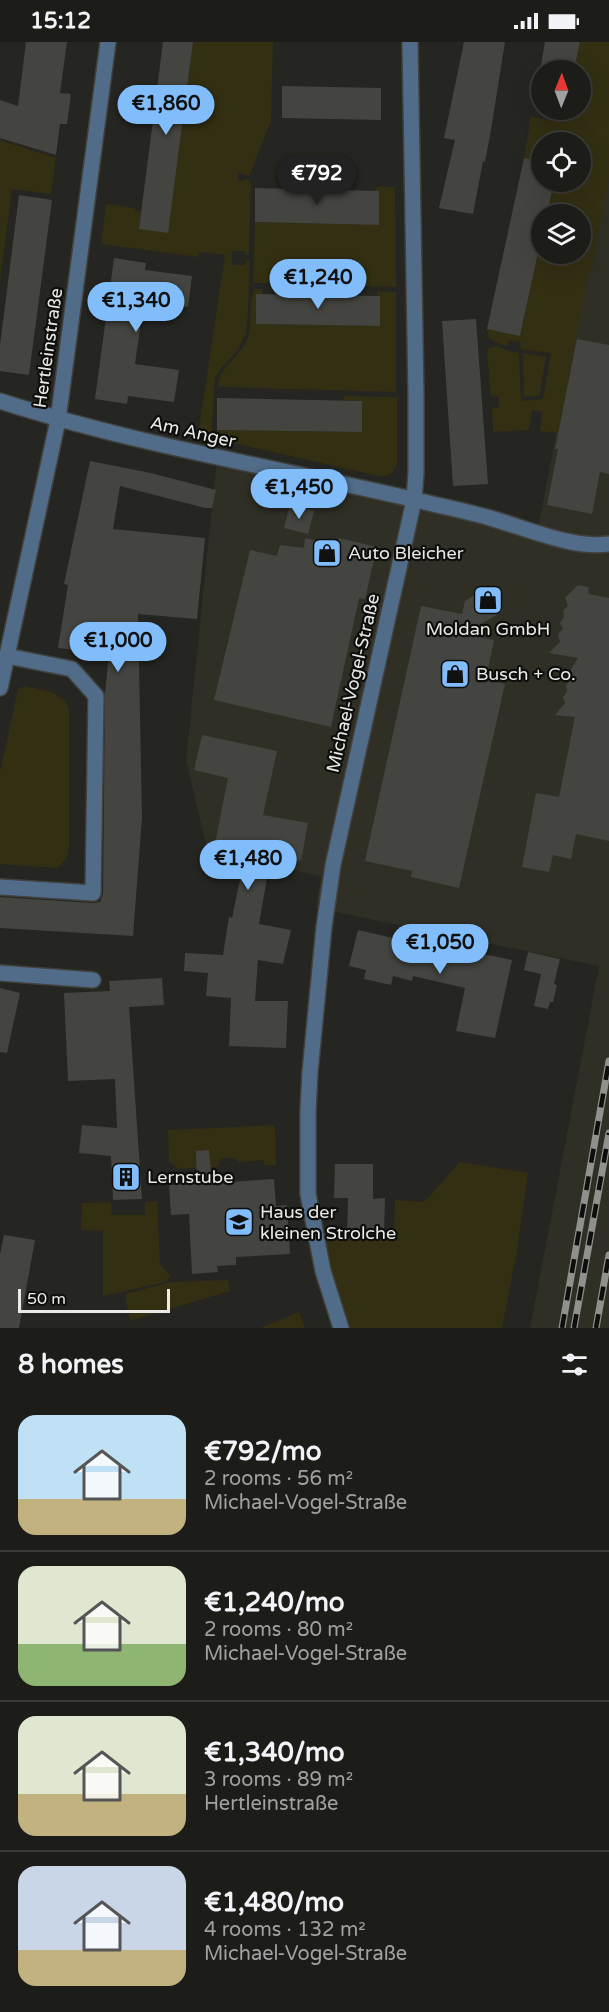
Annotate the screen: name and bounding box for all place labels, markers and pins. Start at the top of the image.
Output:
pin: €1,860 [117,85,215,136]
pin: €792 [281,155,353,206]
pin: €1,240 [269,259,367,310]
pin: €1,340 [87,282,185,333]
pin: €1,450 [250,469,348,520]
shop icon: Auto Bleicher [311,537,343,569]
place label: Auto Bleicher [348,542,464,564]
shop icon: Moldan GmbH [472,584,504,616]
place label: Moldan GmbH [426,618,550,640]
pin: €1,000 [69,622,167,673]
shop icon: Busch + Co. [439,658,471,690]
place label: Busch + Co. [476,663,576,685]
pin: €1,480 [199,840,297,891]
pin: €1,050 [391,924,489,975]
building icon: Lernstube [110,1161,142,1193]
place label: Lernstube [147,1166,233,1188]
place label: Haus der kleinen Strolche [260,1201,396,1244]
school or university icon: Haus der kleinen Strolche [223,1206,255,1238]

